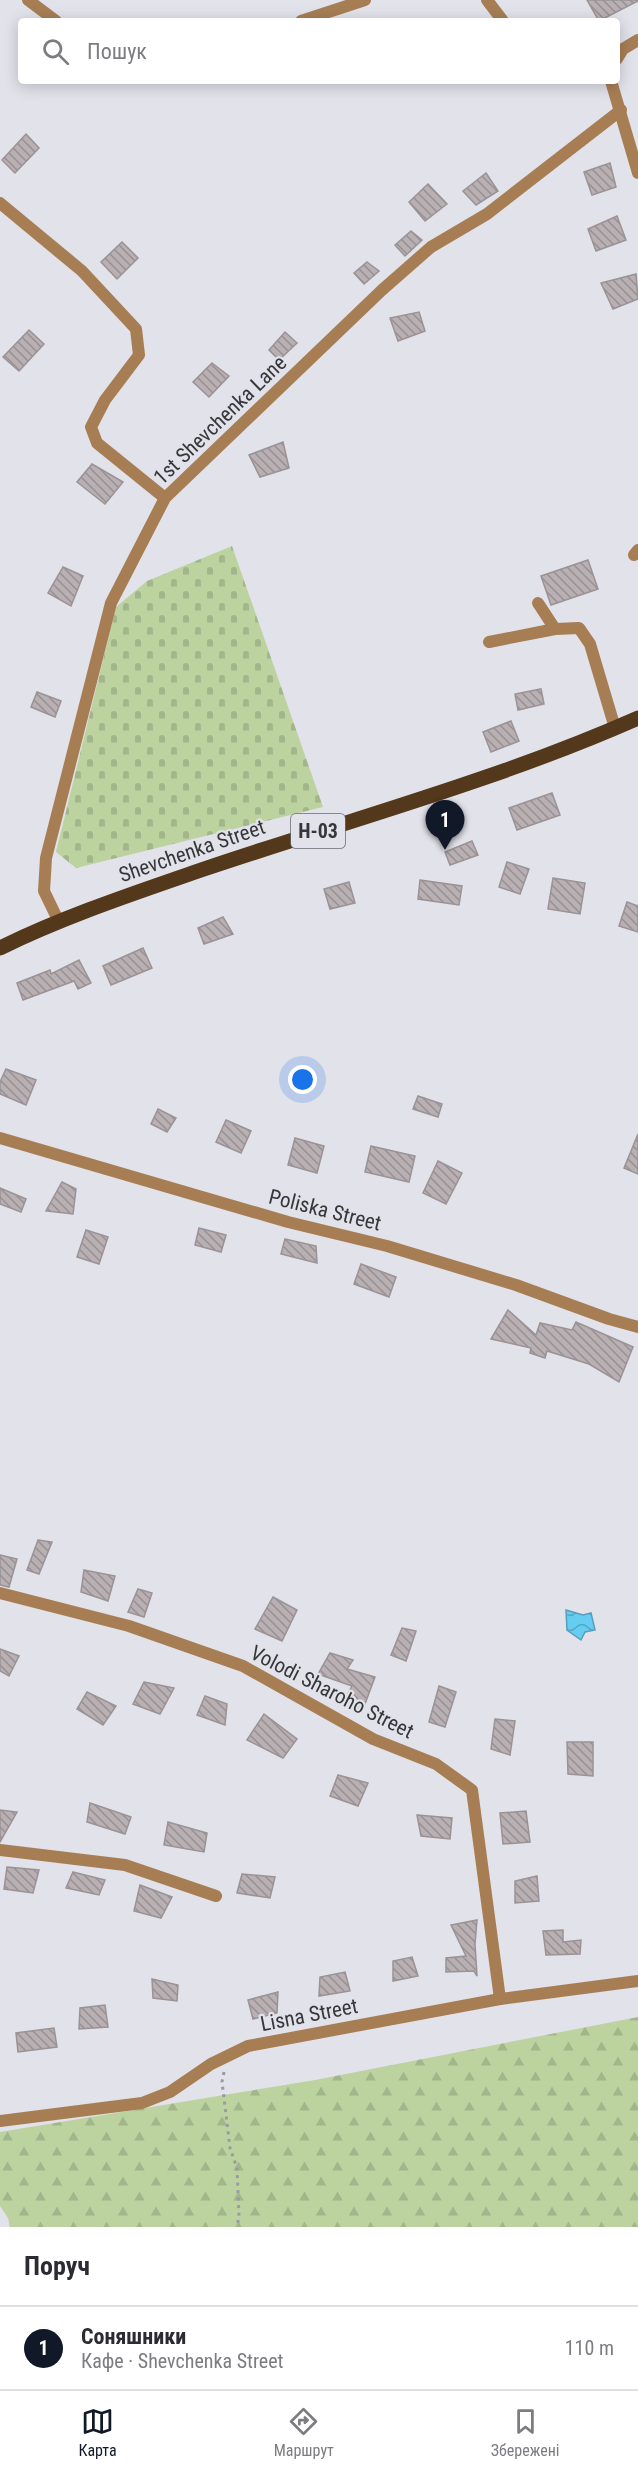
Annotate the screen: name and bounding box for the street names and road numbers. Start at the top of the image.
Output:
street label: 1st Shevchenka Lane [149,351,291,489]
road number: Н-03 [291,814,345,848]
street label: Shevchenka Street [116,815,268,887]
street label: Poliska Street [266,1184,384,1236]
street label: Volodi Sharoho Street [246,1640,418,1744]
street label: Lisna Street [258,1994,360,2036]

